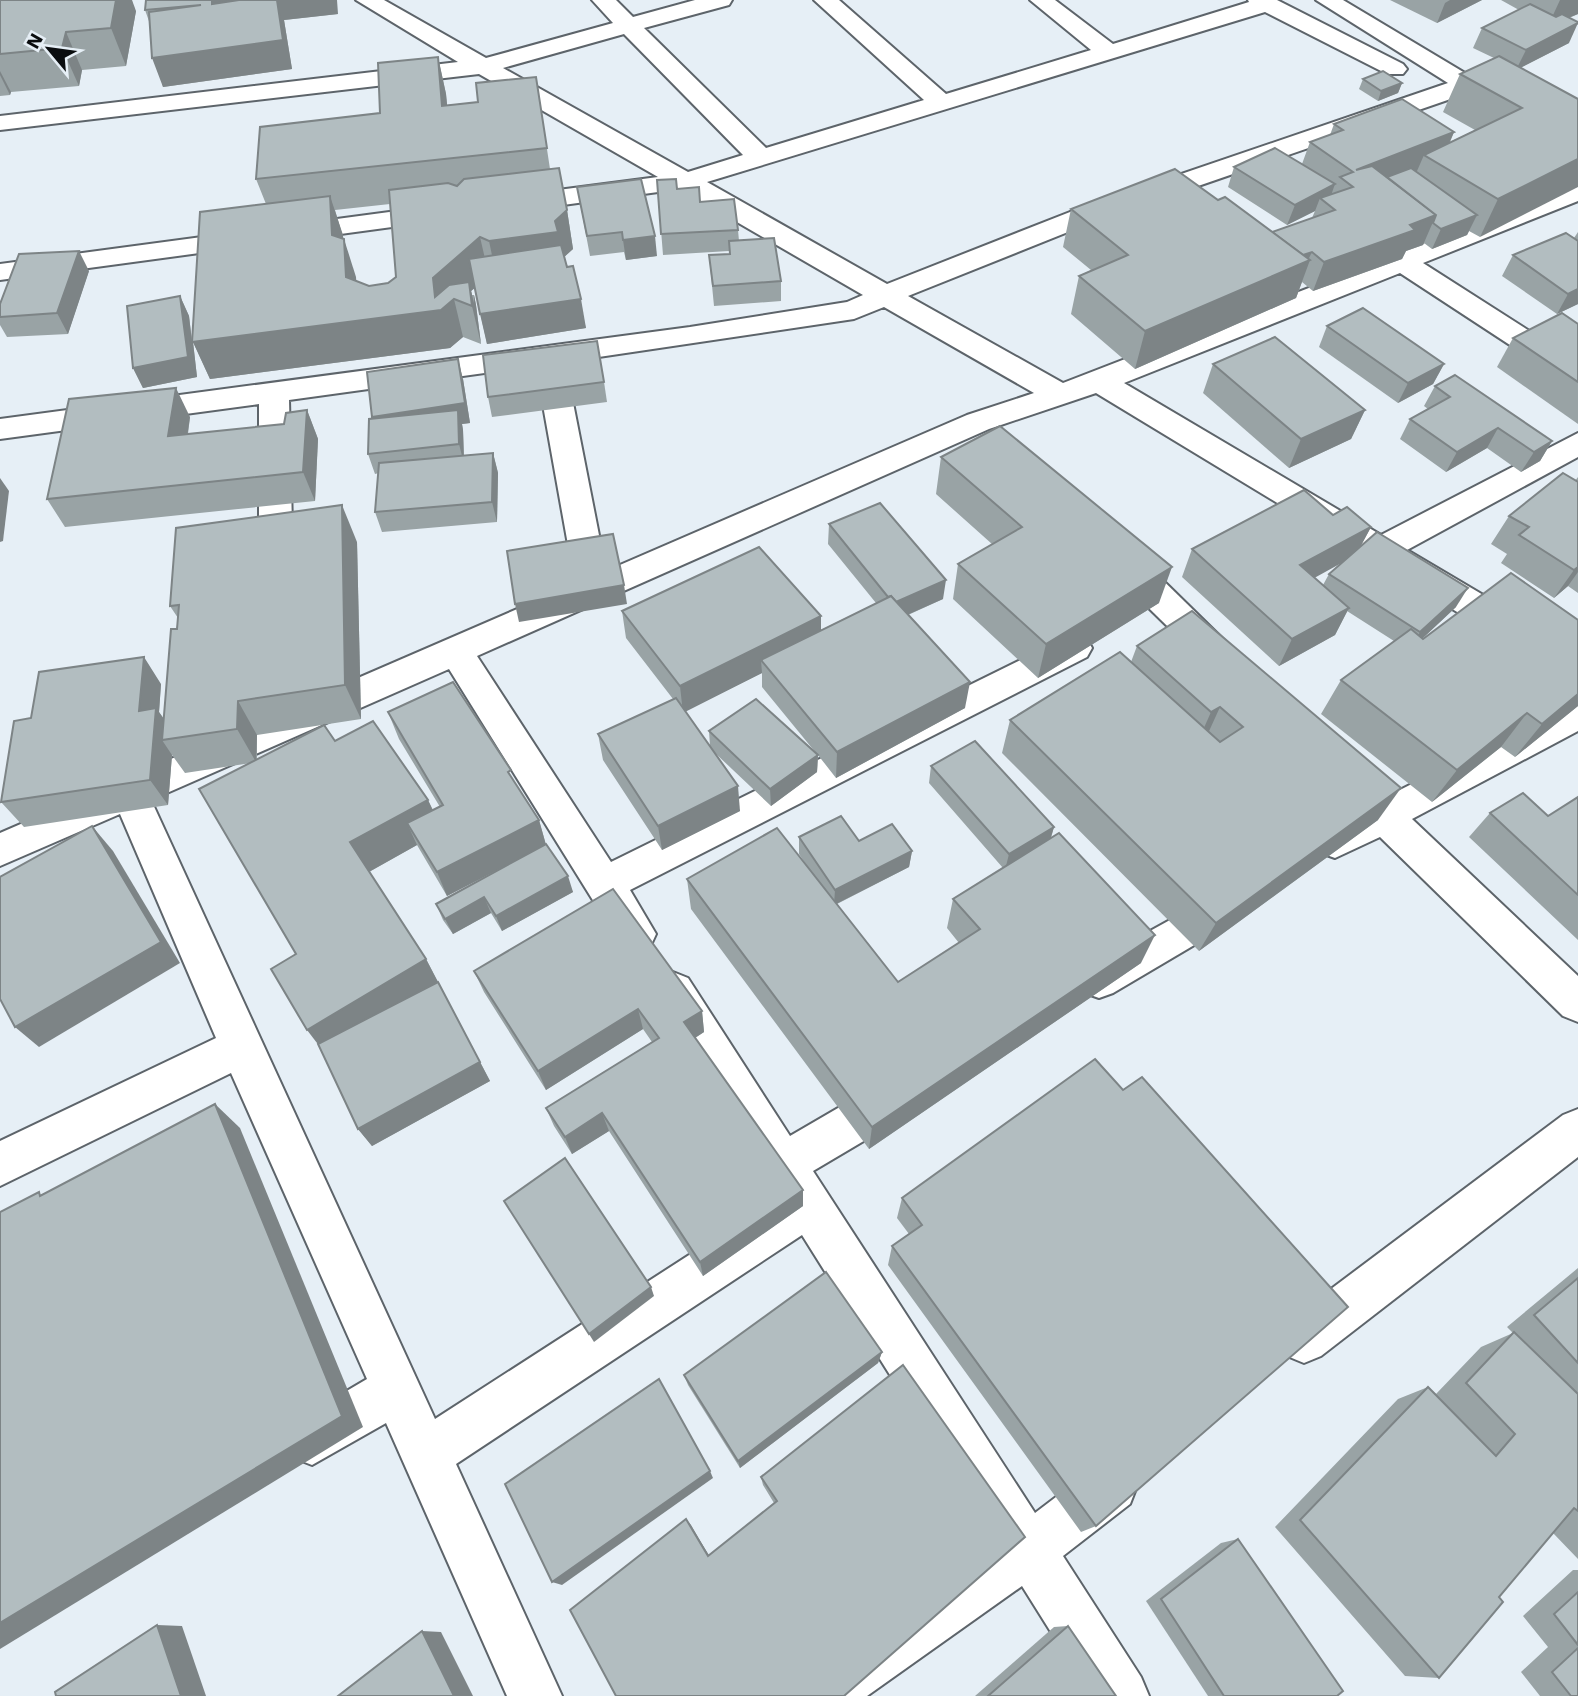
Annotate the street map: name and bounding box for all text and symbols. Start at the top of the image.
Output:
north arrow [14,14,84,84]
text: N [21,29,48,53]

